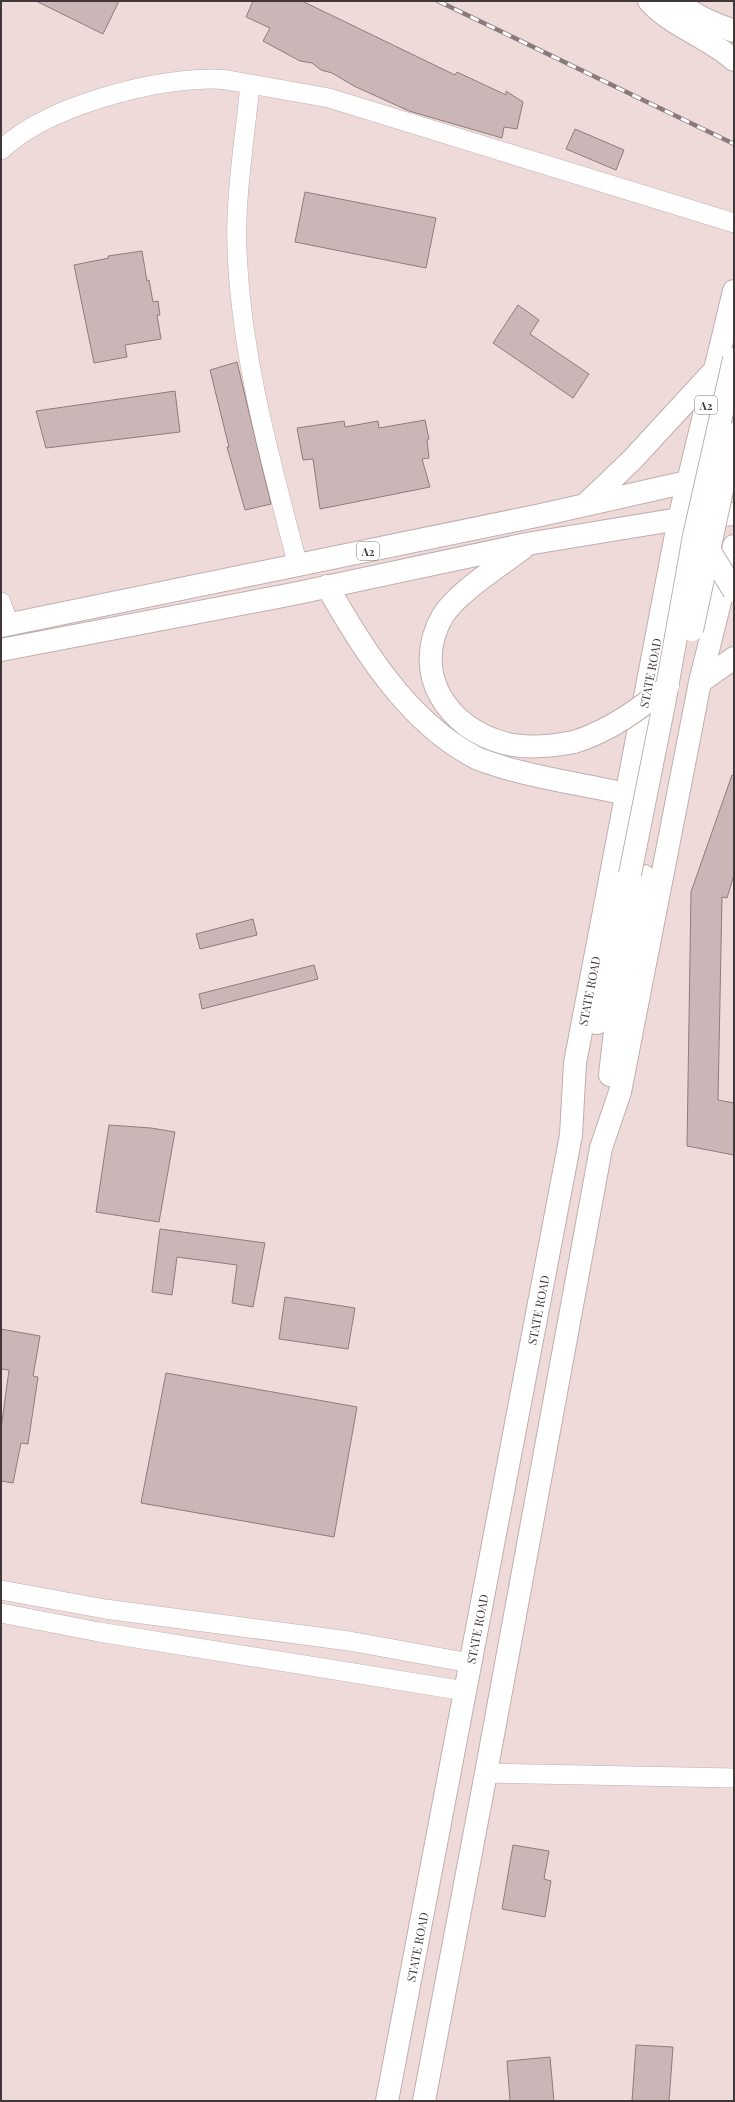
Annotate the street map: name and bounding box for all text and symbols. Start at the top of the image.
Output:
road number: A2 [695,396,717,414]
road number: A2 [357,542,379,560]
street label: STATE ROAD [635,637,665,709]
street label: STATE ROAD [574,955,604,1027]
street label: STATE ROAD [523,1274,553,1346]
street label: STATE ROAD [462,1593,492,1665]
street label: STATE ROAD [402,1911,432,1983]

